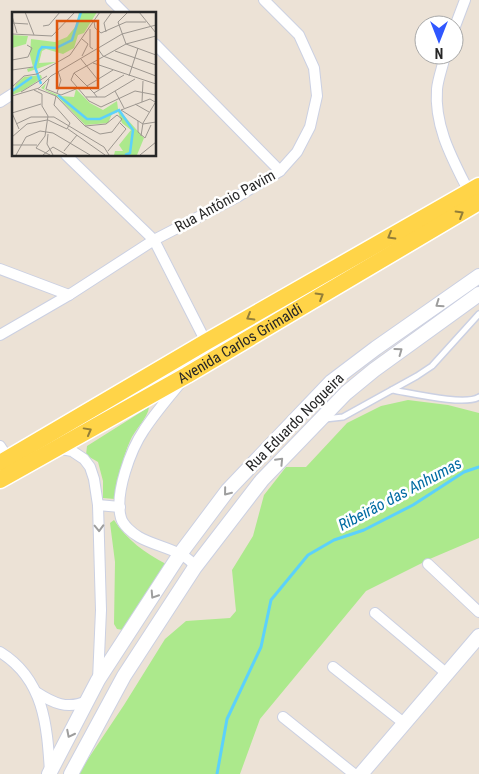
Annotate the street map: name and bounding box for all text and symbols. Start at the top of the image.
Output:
inset map [12,12,156,156]
north arrow [414,15,464,65]
text: N [435,45,443,61]
street label: Rua Antônio Pavim [172,166,278,236]
one-way arrow [454,210,463,220]
one-way arrow [388,230,397,240]
one-way arrow [314,293,323,303]
one-way arrow [435,298,445,307]
street label: Avenida Carlos Grimaldi [174,300,306,387]
one-way arrow [246,311,255,321]
one-way arrow [393,348,403,357]
street label: Rua Eduardo Nogueira [242,369,348,475]
one-way arrow [83,427,92,437]
water label: Ribeirão das Anhumas [335,453,465,535]
one-way arrow [274,458,283,467]
one-way arrow [223,487,232,496]
one-way arrow [93,524,104,532]
one-way arrow [151,589,160,598]
one-way arrow [66,729,76,738]

